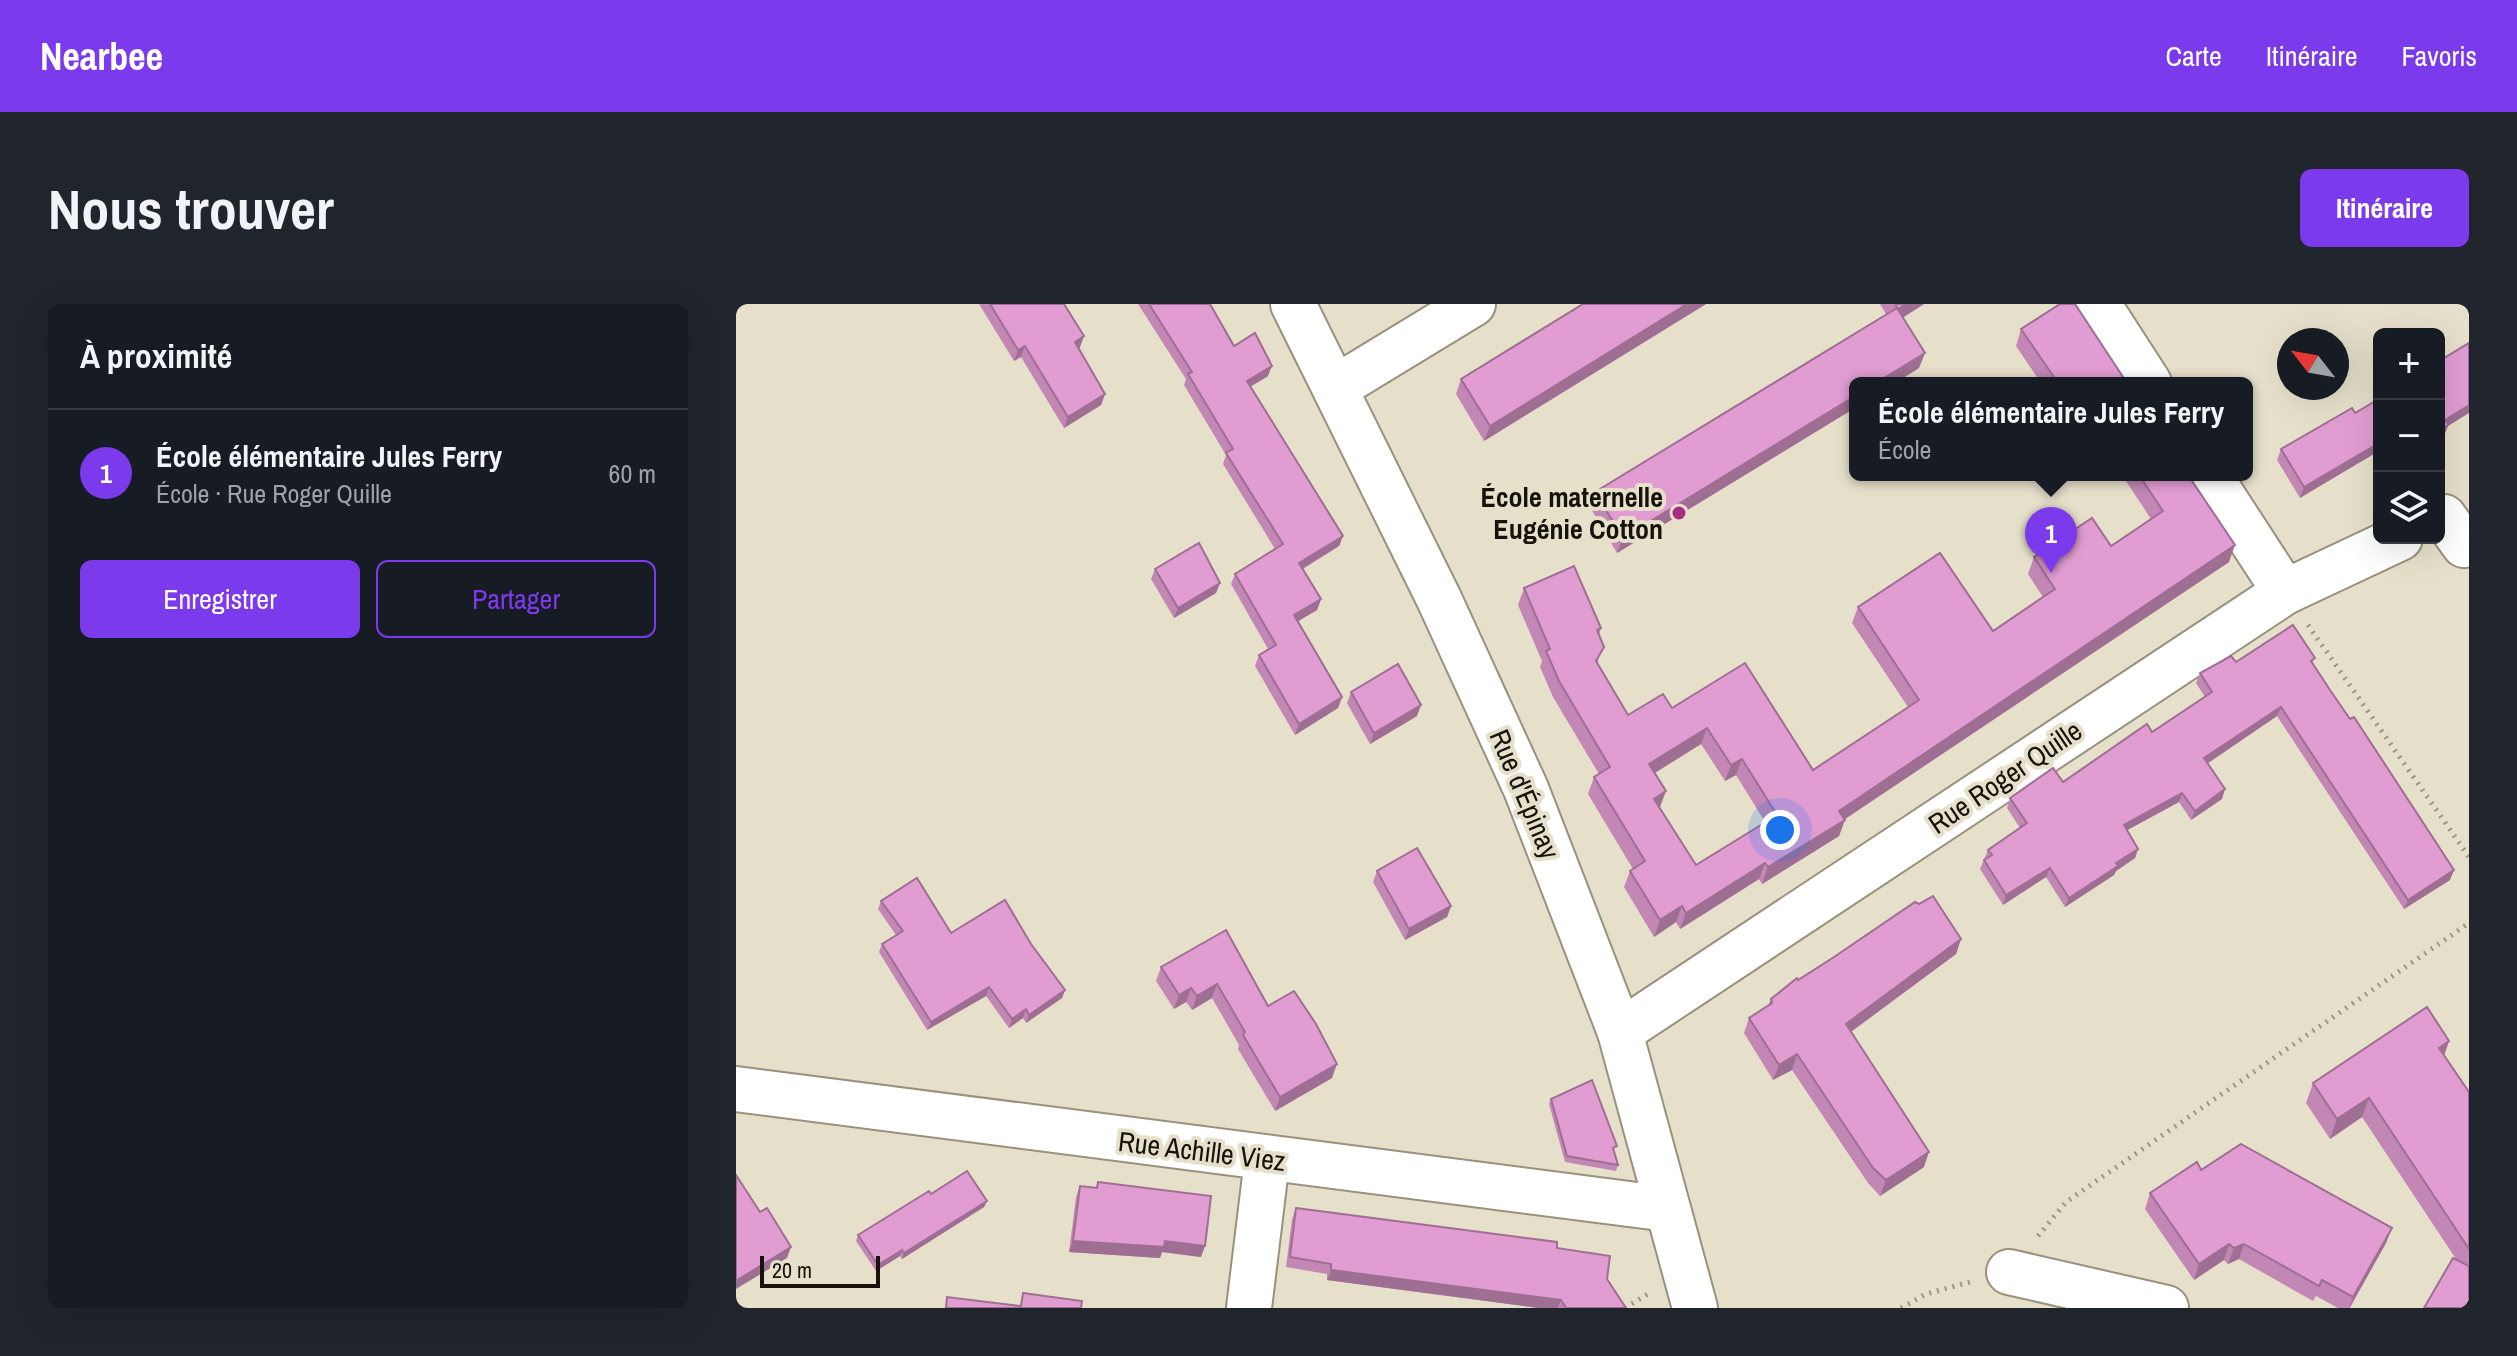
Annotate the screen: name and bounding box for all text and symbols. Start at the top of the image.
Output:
text: Nearbee [40,31,163,82]
text: Carte [2166,37,2222,75]
text: Itinéraire [2266,37,2358,75]
text: Favoris [2402,37,2477,75]
button: Itinéraire [2300,169,2469,247]
text: Nous trouver [48,171,334,246]
north arrow [2277,328,2349,400]
map controls [2373,328,2445,544]
button: + [2373,328,2445,400]
text: À proximité [80,333,232,379]
popup [1849,377,2253,481]
text: École élémentaire Jules Ferry [1878,392,2224,432]
button: − [2373,400,2445,472]
text: École [1878,432,1931,467]
text: École élémentaire Jules Ferry [156,436,502,476]
text: 1 [100,456,112,491]
text: 60 m [609,456,656,491]
button: layers [2373,472,2445,544]
text: École · Rue Roger Quille [156,476,392,511]
place label: École maternelle Eugénie Cotton [1480,478,1663,548]
marker: École maternelle Eugénie Cotton [1670,504,1688,522]
pin: 1 [2025,507,2077,573]
button: Enregistrer [80,560,360,638]
button: Partager [376,560,656,638]
street label: Rue Roger Quille [1921,712,2089,842]
street label: Rue d'Épinay [1481,723,1569,865]
your location [1760,810,1800,850]
street label: Rue Achille Viez [1116,1122,1288,1180]
scale bar [760,1252,880,1288]
text: 20 m [772,1255,812,1285]

